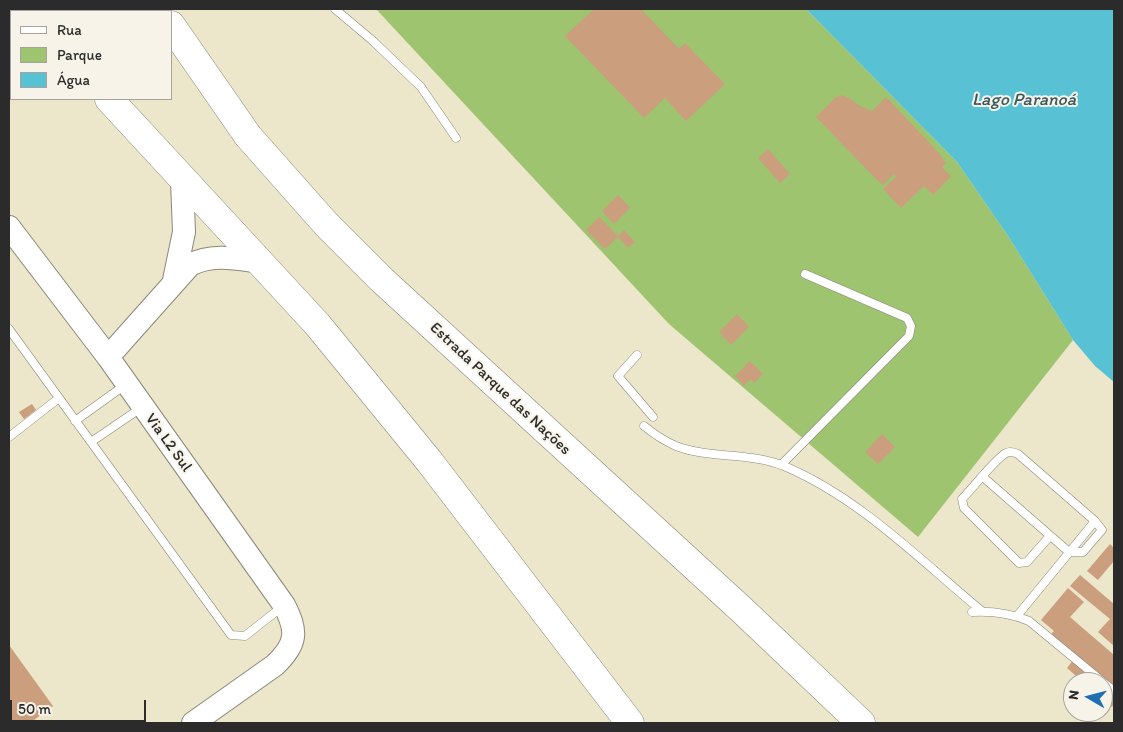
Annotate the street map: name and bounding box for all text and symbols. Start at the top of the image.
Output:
legend [10,10,172,100]
text: Rua [57,21,82,39]
text: Parque [57,46,102,64]
text: Água [57,71,90,89]
water label: Lago Paranoá [972,89,1076,111]
street label: Estrada Parque das Nações [425,319,575,459]
street label: Via L2 Sul [140,410,196,476]
north arrow [1063,672,1113,722]
text: N [1065,689,1083,701]
scale bar [12,690,149,722]
text: 50 m [18,700,51,718]

